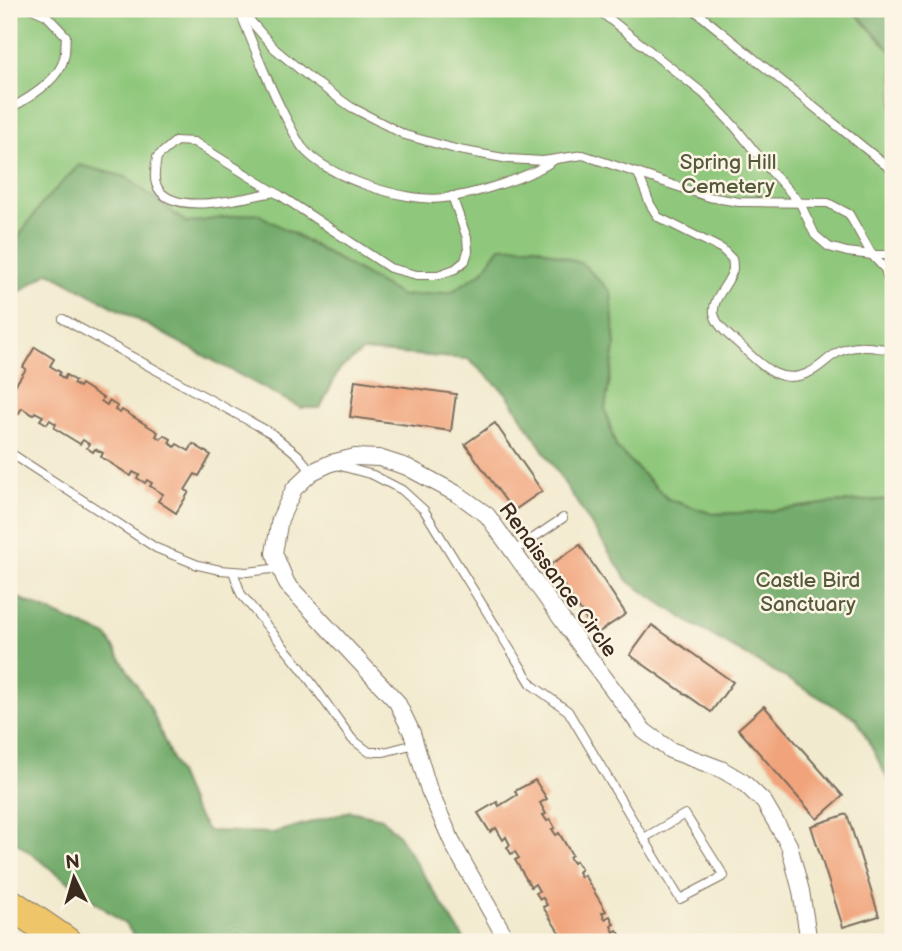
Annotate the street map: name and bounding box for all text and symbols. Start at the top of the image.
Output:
park label: Spring Hill Cemetery [680,150,776,199]
street label: Renaissance Circle [494,498,622,662]
park label: Castle Bird Sanctuary [756,568,860,617]
north arrow [38,842,108,912]
text: N [65,850,81,875]

